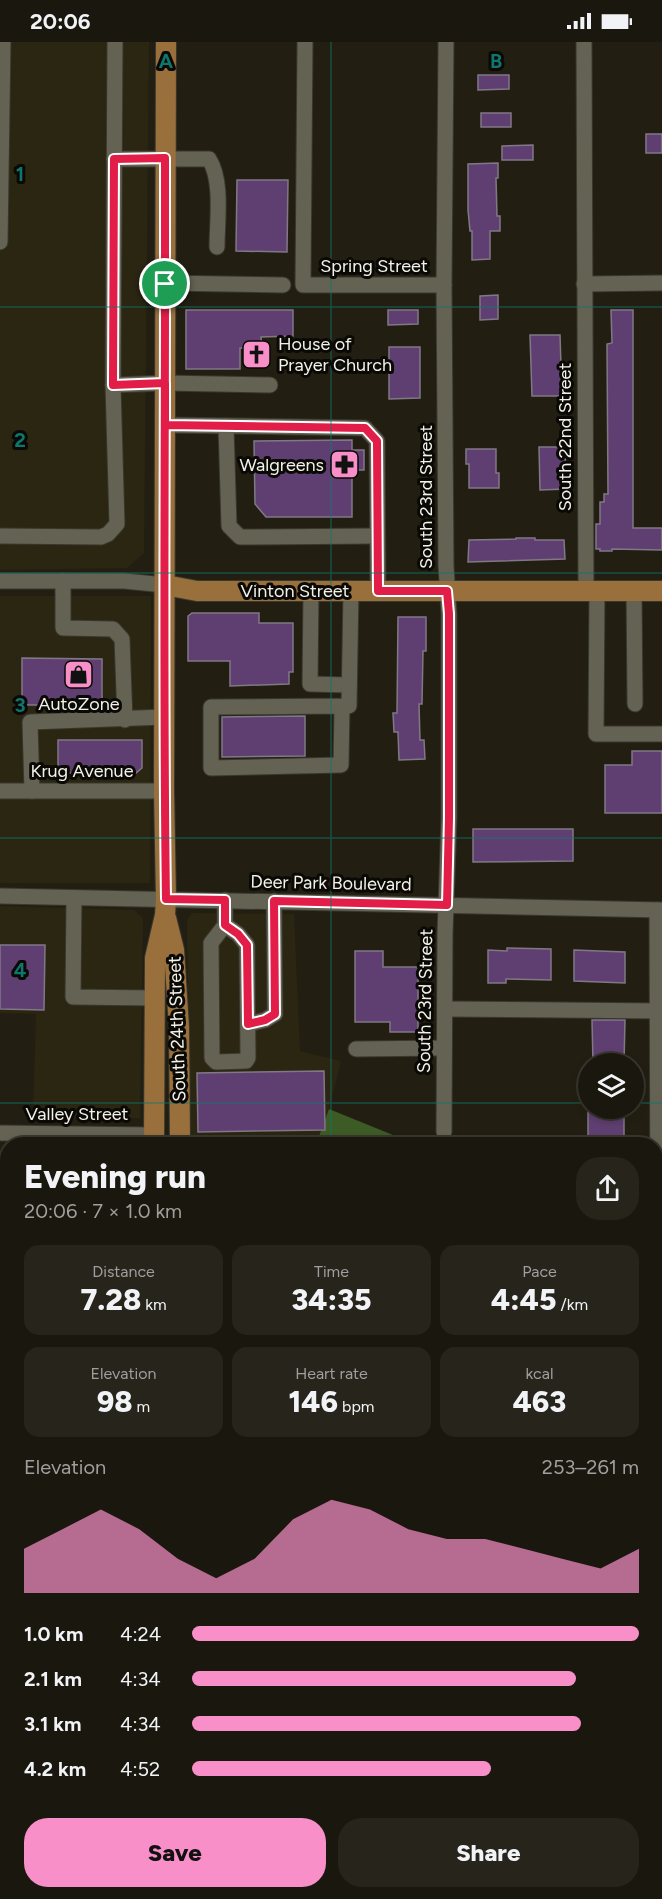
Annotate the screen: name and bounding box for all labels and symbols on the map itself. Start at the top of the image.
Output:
text: A [159,49,174,73]
text: B [490,49,502,73]
text: 1 [16,162,24,186]
street label: Spring Street [320,255,428,277]
pin [139,258,190,309]
place label: House of Prayer Church [278,333,392,376]
church icon: House of Prayer Church [241,338,273,370]
street label: South 22nd Street [554,363,576,511]
street label: South 23rd Street [415,425,437,569]
text: 2 [14,428,26,452]
pharmacy icon: Walgreens [329,449,361,481]
place label: Walgreens [240,454,324,476]
street label: Vinton Street [241,580,350,602]
shop icon: AutoZone [63,659,95,691]
text: 3 [14,693,26,717]
place label: AutoZone [38,693,120,715]
street label: Krug Avenue [31,760,134,782]
street label: Deer Park Boulevard [250,871,412,895]
street label: South 23rd Street [413,929,437,1073]
street label: South 24th Street [163,956,191,1102]
text: 4 [14,958,27,982]
street label: Valley Street [26,1103,129,1125]

